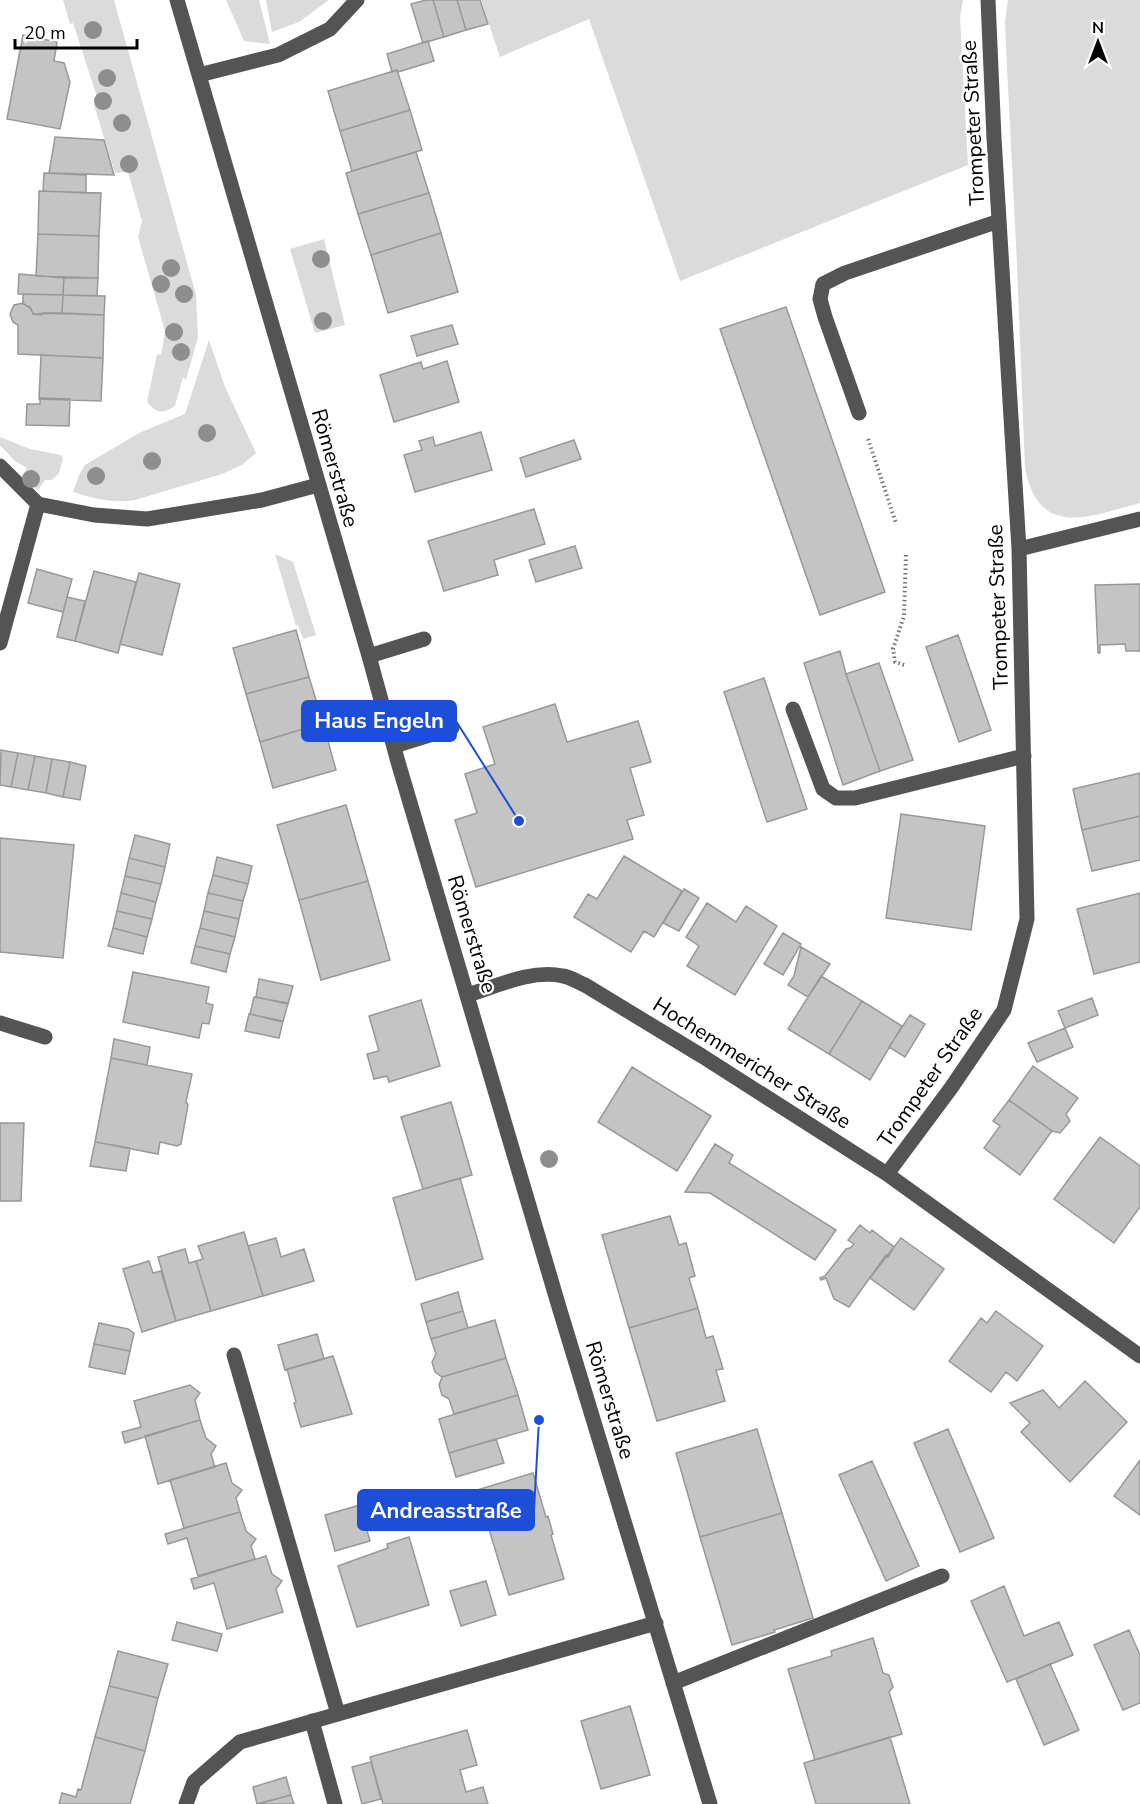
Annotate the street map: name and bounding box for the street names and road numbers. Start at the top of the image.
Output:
street label: Trompeter Straße [955,40,991,206]
street label: Römerstraße [305,405,365,531]
street label: Trompeter Straße [981,524,1015,690]
street label: Römerstraße [441,872,503,996]
street label: Hochemmericher Straße [648,991,856,1135]
street label: Trompeter Straße [871,1001,989,1153]
street label: Römerstraße [579,1338,641,1462]

